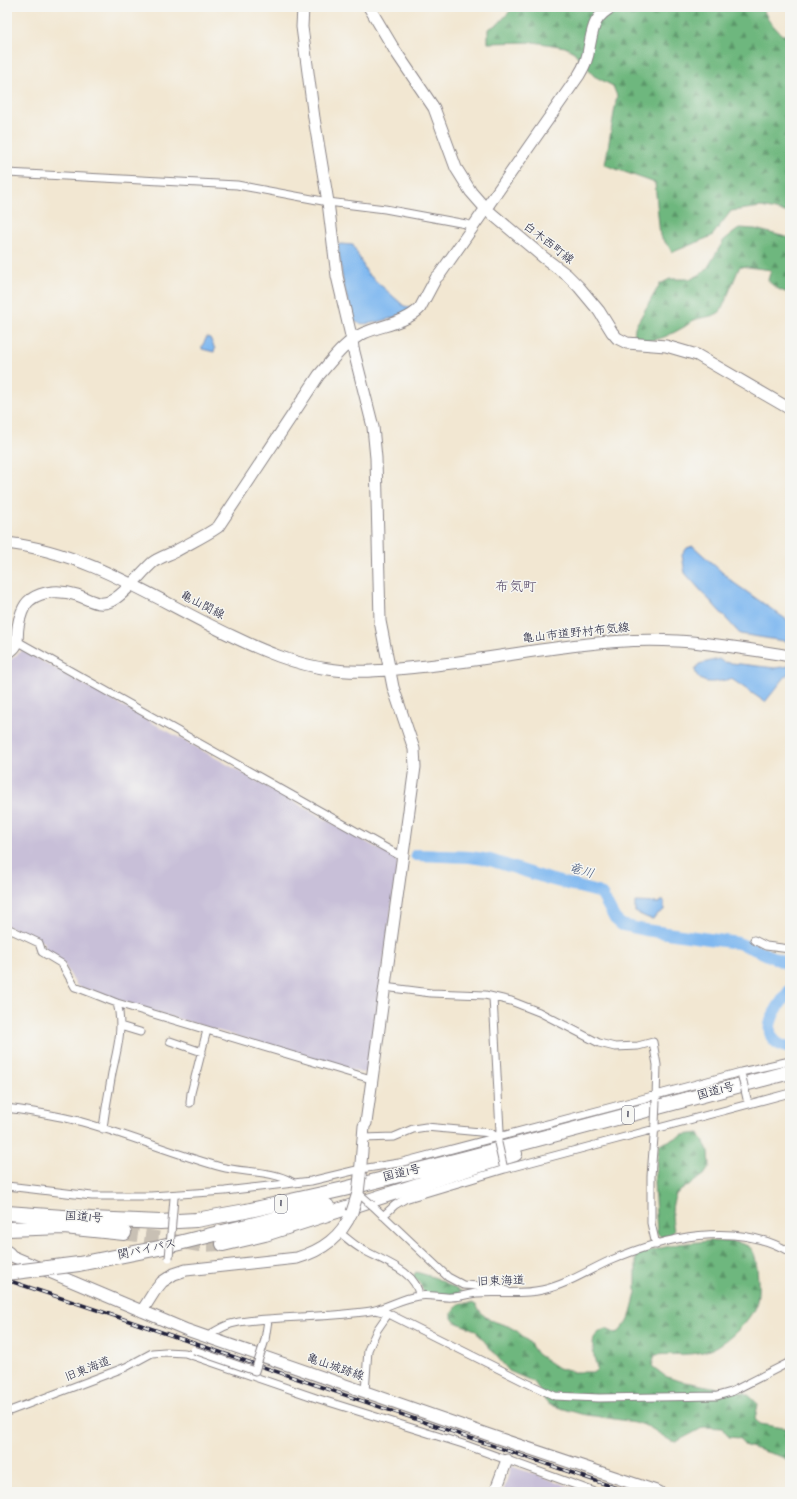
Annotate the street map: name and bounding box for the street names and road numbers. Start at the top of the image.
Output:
street label: 白木西町線 [519,219,577,269]
street label: 亀山関線 [177,588,227,624]
street label: 亀山市道野村布気線 [521,620,631,648]
street label: 国道1号 [695,1079,737,1105]
road number: 1 [622,1106,634,1124]
street label: 国道1号 [381,1161,423,1187]
road number: 1 [275,1195,287,1213]
street label: 国道1号 [64,1208,104,1228]
street label: 関バイパス [116,1235,178,1265]
street label: 旧東海道 [477,1273,525,1291]
street label: 亀山城跡線 [304,1350,366,1386]
street label: 旧東海道 [63,1353,113,1387]

